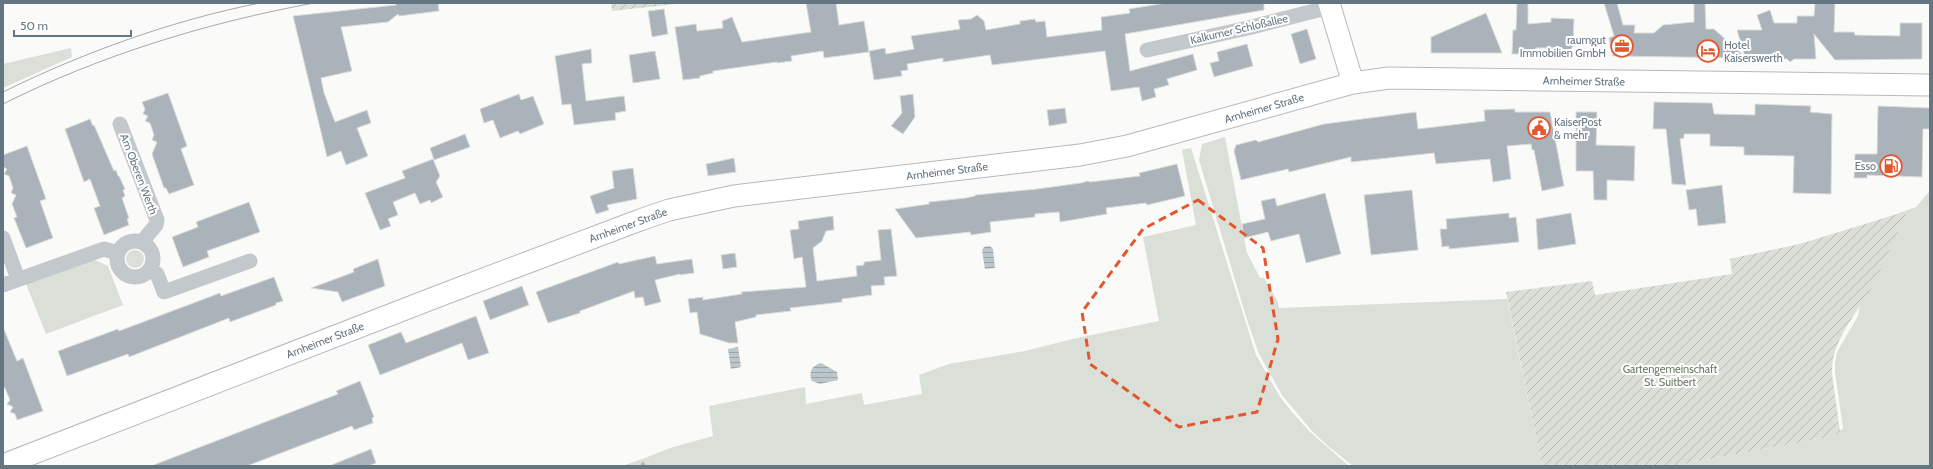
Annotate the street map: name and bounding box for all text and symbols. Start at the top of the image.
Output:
street label: Kalkumer Schloßallee [1189,11,1290,47]
scale bar [14,12,131,38]
text: 50 m [20,18,48,33]
place label: raumgut Immobilien GmbH [1520,33,1606,60]
office icon: raumgut Immobilien GmbH [1609,33,1635,59]
hotel icon: Hotel Kaiserswerth [1695,38,1721,64]
place label: Hotel Kaiserswerth [1724,38,1783,65]
street label: Arnheimer Straße [1543,73,1626,89]
street label: Arnheimer Straße [1223,90,1306,126]
public building icon: KaiserPost & mehr [1526,115,1552,141]
place label: KaiserPost & mehr [1554,115,1602,142]
street label: Am Oberen Werth [117,132,161,216]
fuel station icon: Esso [1878,153,1904,179]
street label: Arnheimer Straße [905,159,989,183]
place label: Esso [1855,159,1876,173]
street label: Arnheimer Straße [587,204,669,246]
street label: Arnheimer Straße [284,319,366,361]
park label: Gartengemeinschaft St. Suitbert [1623,362,1718,389]

